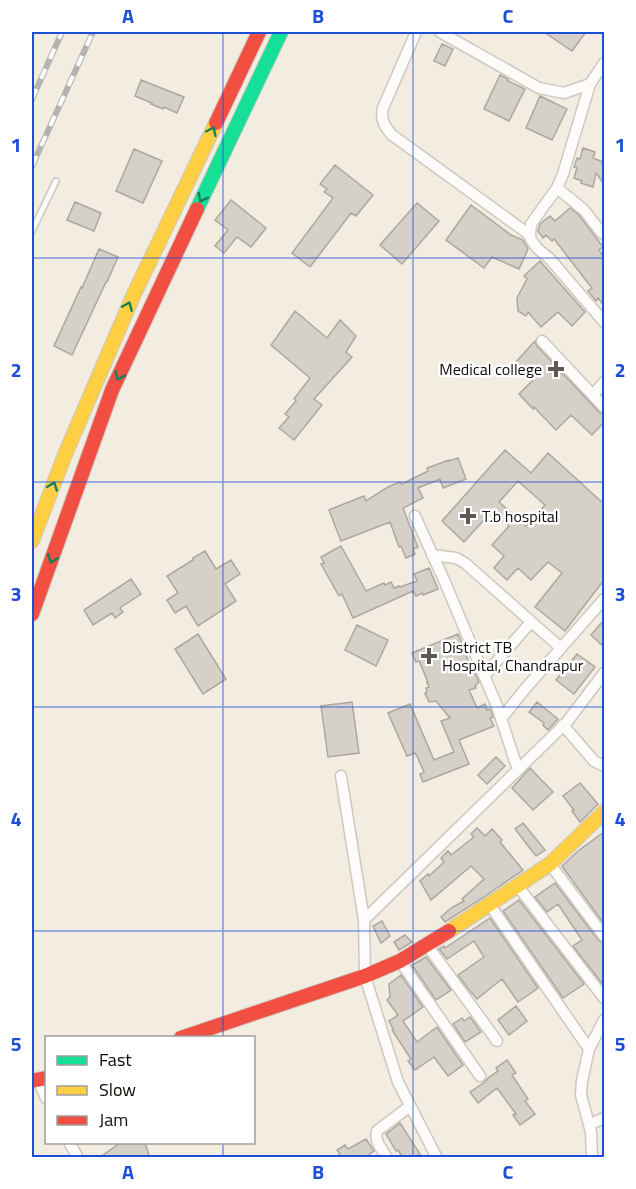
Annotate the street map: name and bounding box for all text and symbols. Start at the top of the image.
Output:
text: A [122,0,134,31]
text: B [312,0,324,31]
text: C [503,0,514,31]
one-way arrow [205,126,217,137]
text: 1 [10,129,22,160]
text: 1 [614,129,626,160]
one-way arrow [197,192,209,203]
one-way arrow [121,302,133,313]
text: 2 [10,354,22,385]
text: 2 [614,354,626,385]
place label: Medical college [439,357,542,381]
marker: Medical college [547,360,565,378]
one-way arrow [115,369,127,380]
one-way arrow [45,481,58,492]
place label: T.b hospital [482,504,559,528]
marker: T.b hospital [459,507,477,525]
one-way arrow [47,552,59,563]
text: 3 [10,578,22,609]
text: 3 [614,578,626,609]
place label: District TB Hospital, Chandrapur [442,635,584,677]
marker: District TB Hospital, Chandrapur [420,647,438,665]
text: 4 [10,803,22,834]
text: 4 [614,803,626,834]
text: 5 [10,1028,22,1059]
text: 5 [614,1028,626,1059]
legend [45,1036,255,1144]
text: Fast [99,1046,132,1073]
text: Slow [99,1076,136,1103]
text: Jam [99,1106,128,1133]
text: A [122,1156,134,1187]
text: B [312,1156,324,1187]
text: C [503,1156,514,1187]

